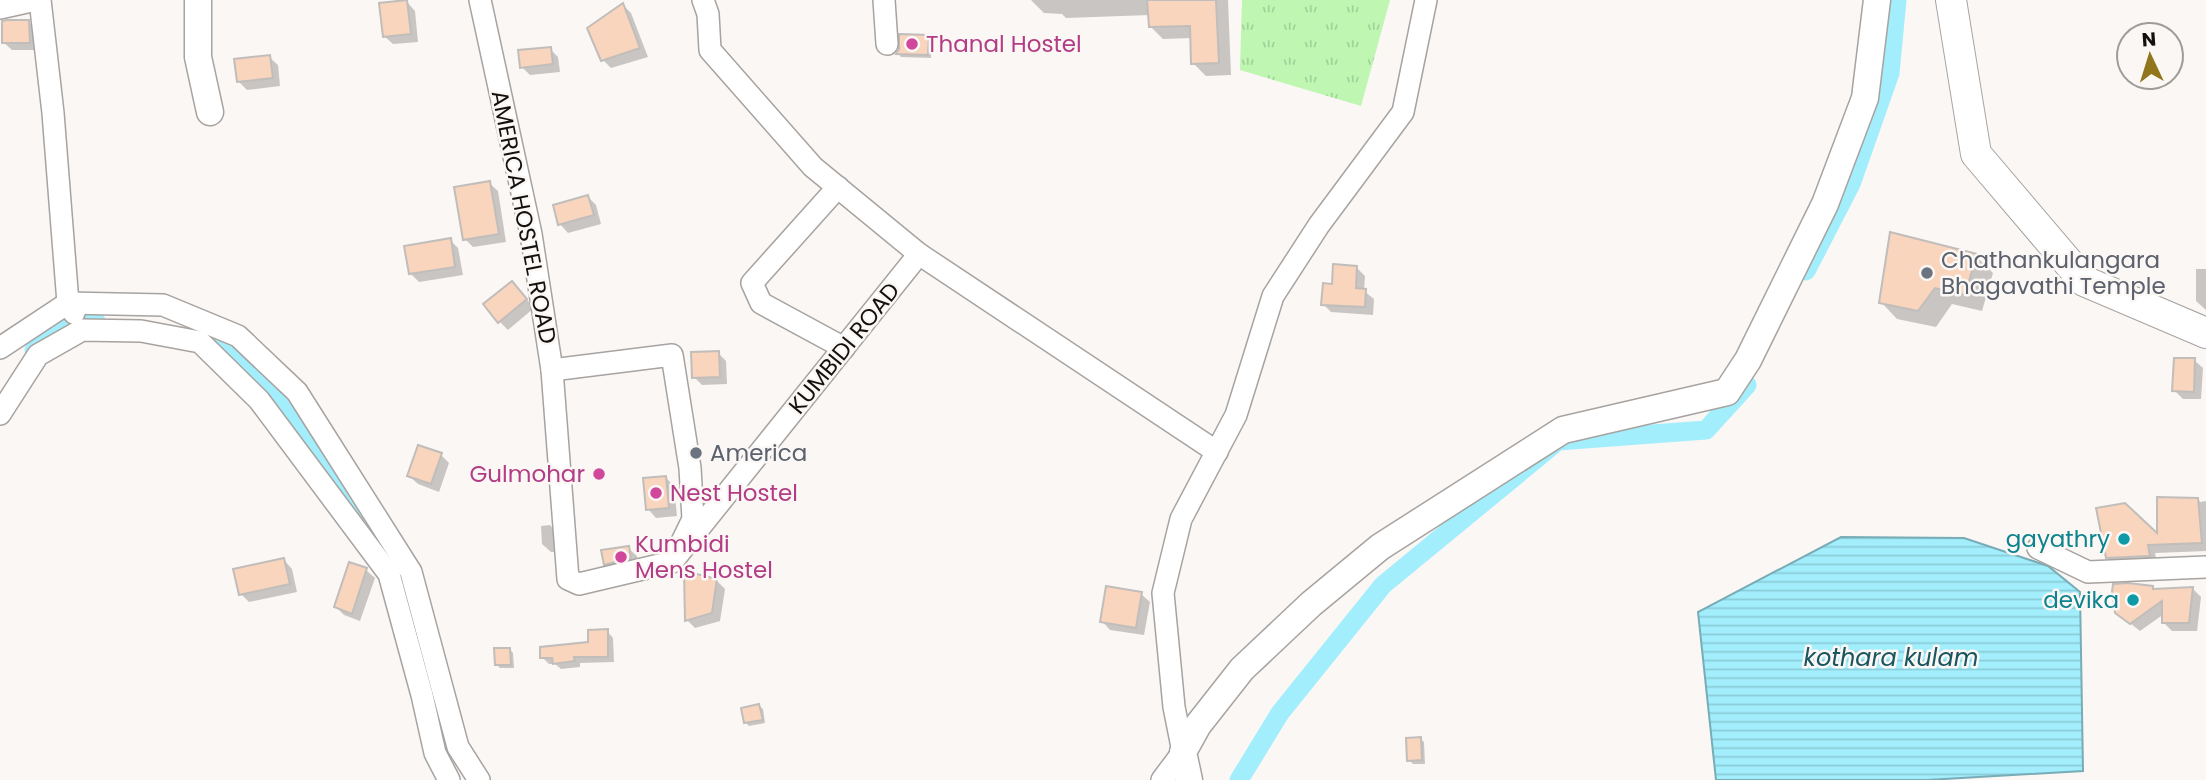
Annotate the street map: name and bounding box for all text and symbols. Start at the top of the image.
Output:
north arrow [2115,21,2185,91]
text: N [2141,26,2157,54]
place label: Thanal Hostel [926,28,1082,60]
marker: Thanal Hostel [904,36,920,52]
street label: AMERICA HOSTEL ROAD [484,87,564,347]
place label: Chathankulangara Bhagavathi Temple [1941,244,2166,302]
marker: Chathankulangara Bhagavathi Temple [1919,265,1935,281]
street label: KUMBIDI ROAD [781,275,907,421]
place label: America [710,437,807,469]
marker: America [688,445,704,461]
place label: Gulmohar [469,458,585,490]
marker: Gulmohar [591,466,607,482]
place label: Nest Hostel [670,477,798,509]
marker: Nest Hostel [648,485,664,501]
place label: gayathry [2006,523,2110,555]
place label: Kumbidi Mens Hostel [635,528,773,586]
marker: gayathry [2116,531,2132,547]
marker: Kumbidi Mens Hostel [613,549,629,565]
place label: devika [2043,584,2119,616]
marker: devika [2125,592,2141,608]
water label: kothara kulam [1804,641,1978,674]

